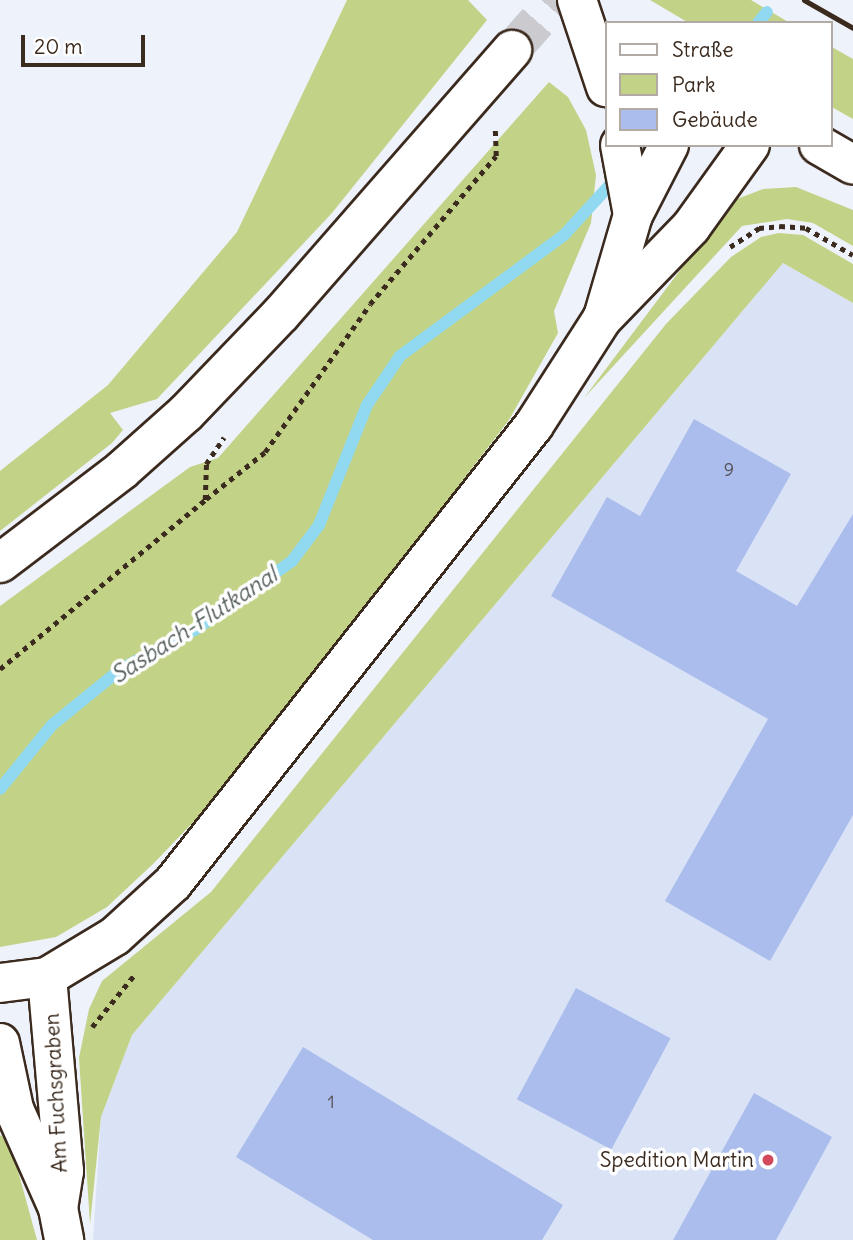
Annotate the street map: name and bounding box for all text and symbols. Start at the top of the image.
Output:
scale bar [24,21,149,65]
legend [604,21,832,147]
text: 20 m [34,33,83,60]
text: Straße [672,36,733,63]
text: Park [672,71,715,98]
text: Gebäude [672,106,758,133]
house number: 9 [724,459,734,481]
water label: Sasbach-Flutkanal [106,561,282,689]
street label: Am Fuchsgraben [39,1013,73,1173]
house number: 1 [327,1091,335,1113]
place label: Spedition Martin [600,1147,754,1173]
marker: Spedition Martin [760,1152,776,1168]

